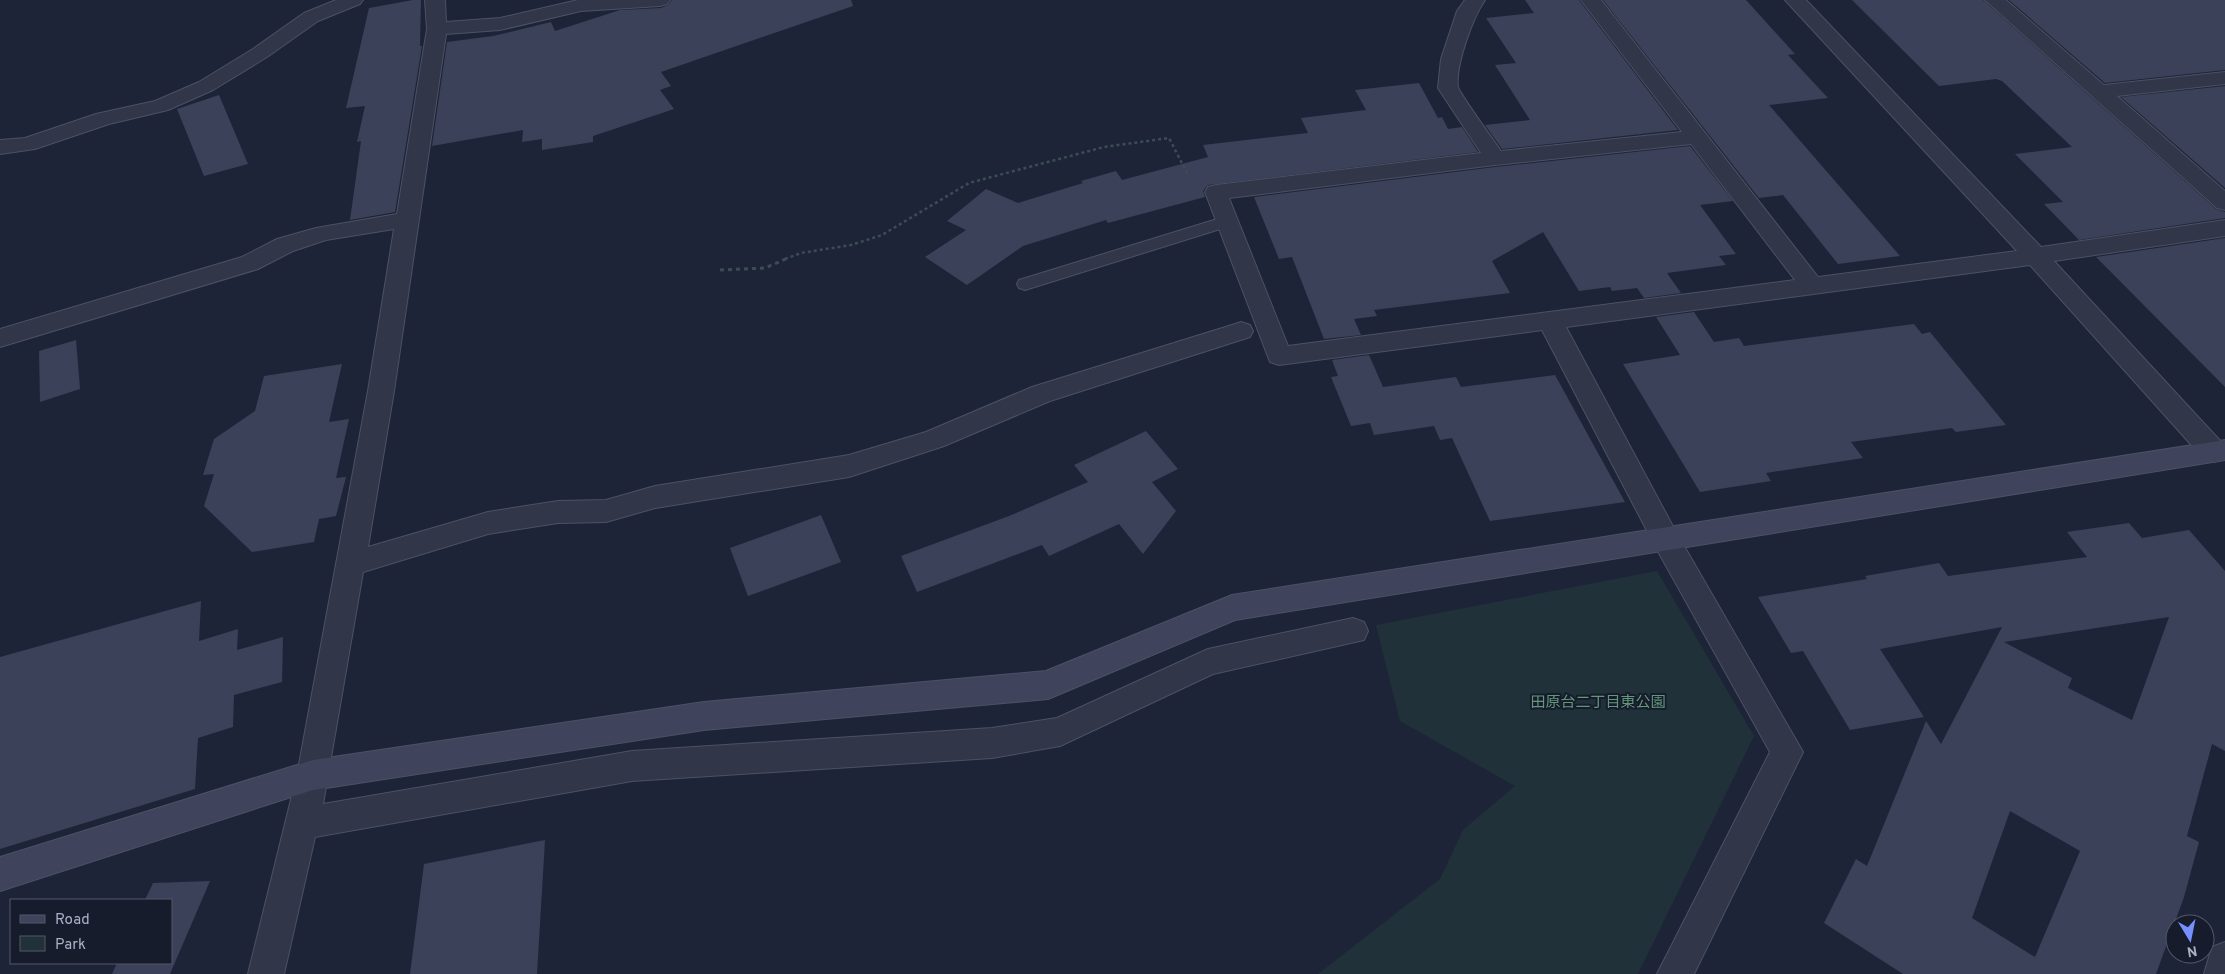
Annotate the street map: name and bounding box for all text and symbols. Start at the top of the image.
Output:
park label: 田原台二丁目東公園 [1530,694,1666,713]
legend [10,899,172,964]
text: Road [55,911,90,930]
north arrow [2165,914,2215,964]
text: Park [55,936,86,955]
text: N [2186,941,2198,960]

